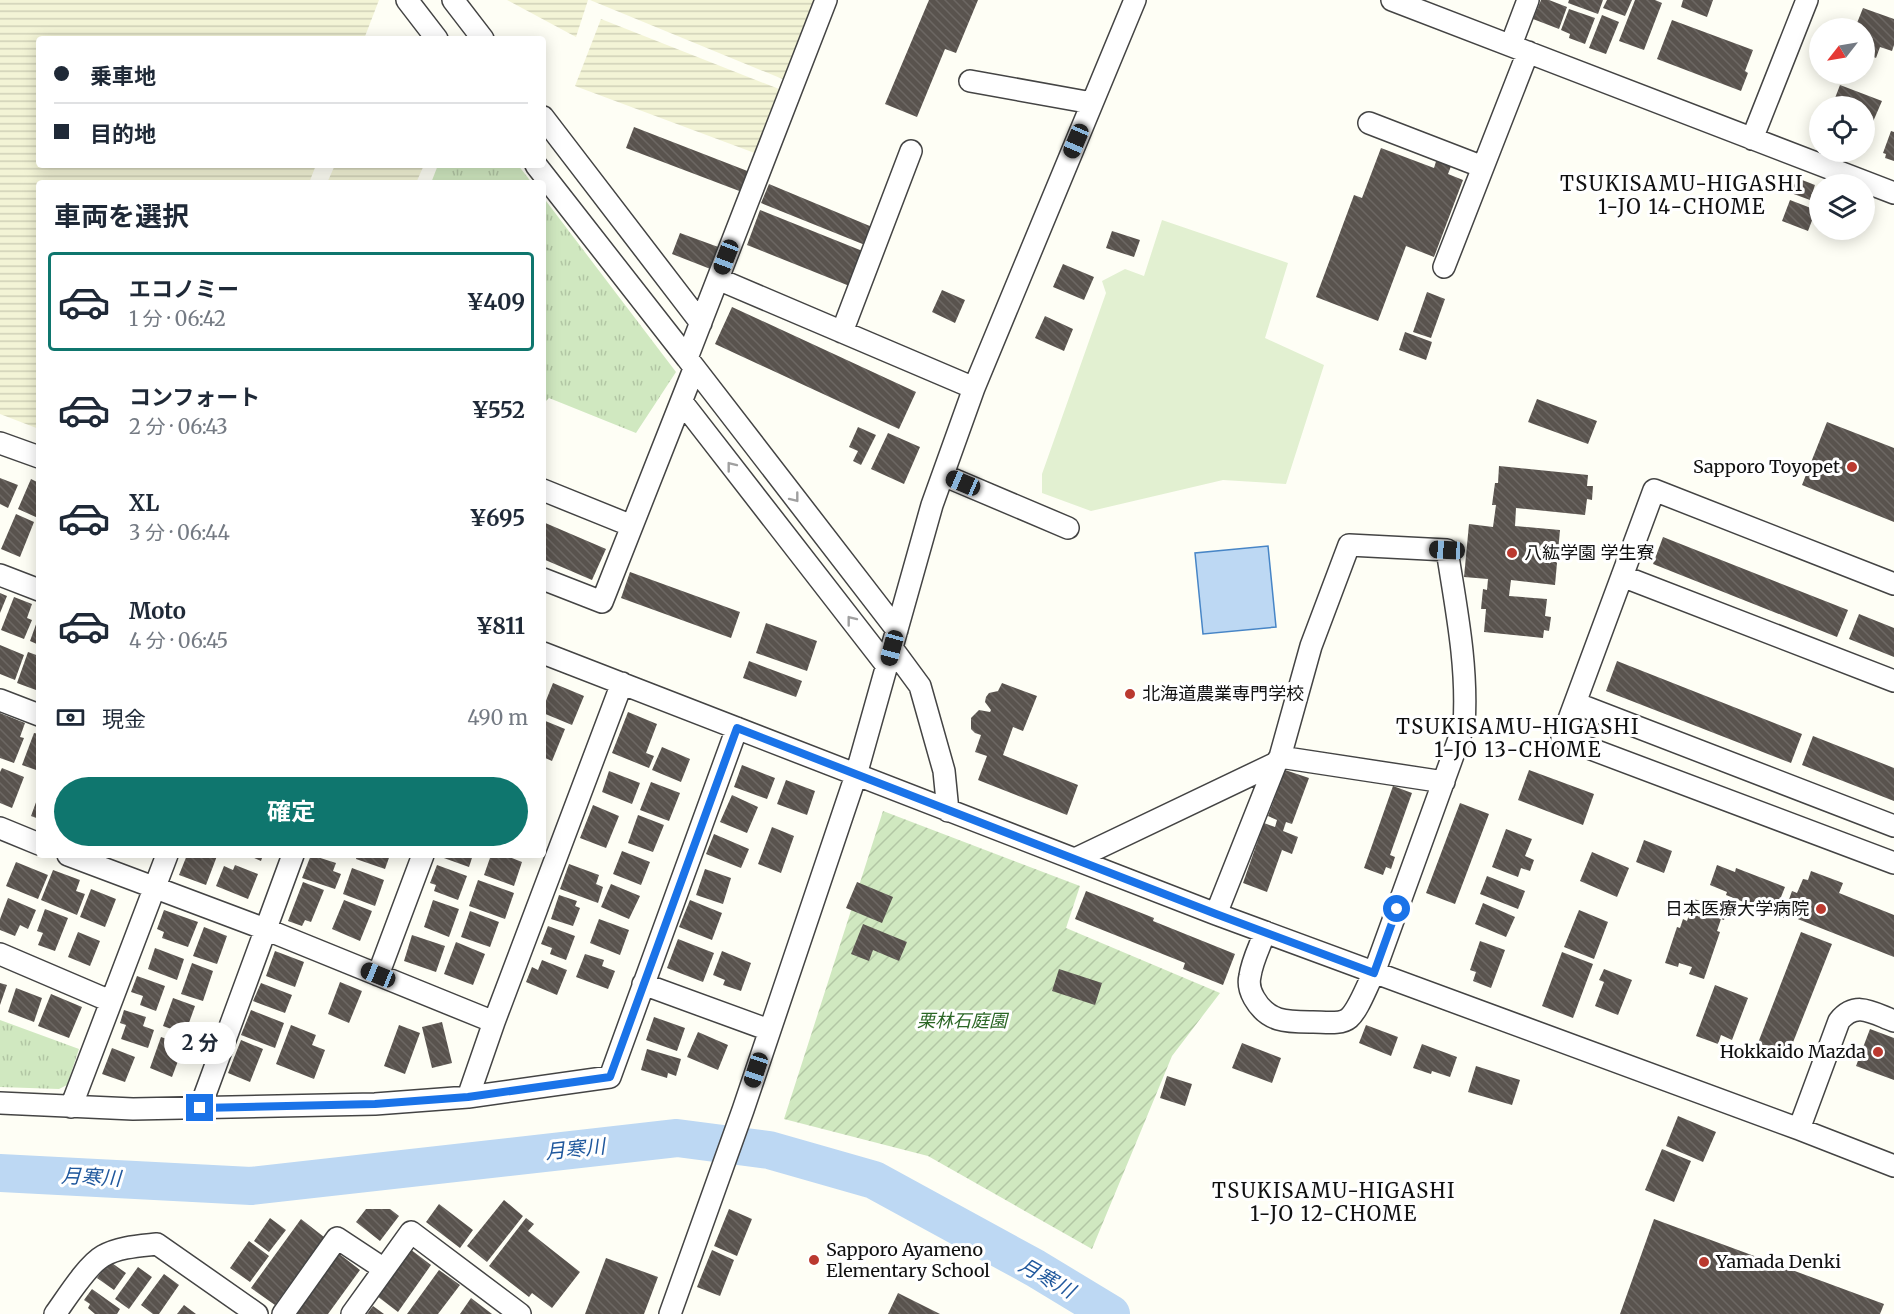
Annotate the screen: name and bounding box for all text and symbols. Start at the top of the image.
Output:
north arrow [1809,18,1875,84]
map controls [1809,18,1875,240]
text: 乗車地 [90,62,156,90]
button: locate [1809,96,1875,162]
text: 目的地 [90,120,156,148]
car [1061,121,1091,161]
district label: TSUKISAMU-HIGASHI 1-JO 14-CHOME [1560,171,1804,219]
button: layers [1809,174,1875,240]
text: 車両を選択 [54,199,189,233]
car [711,237,741,277]
icon: car [57,275,111,329]
text: エコノミー [129,275,239,303]
text: ¥409 [467,288,525,316]
text: 1 分 · 06:42 [129,306,226,331]
icon: car [57,383,111,437]
text: コンフォート [129,383,260,411]
text: ¥552 [471,396,525,424]
text: 2 分 · 06:43 [129,414,228,439]
place label: Sapporo Toyopet [1693,455,1840,478]
marker: Sapporo Toyopet [1845,460,1859,474]
one-way arrow [728,462,739,473]
car [943,468,983,498]
text: XL [129,489,159,517]
icon: car [57,491,111,545]
one-way arrow [787,492,798,503]
text: ¥695 [469,504,525,532]
text: 3 分 · 06:44 [129,520,230,545]
car [1429,540,1465,560]
place label: 八紘学園 学生寮 [1524,541,1654,564]
marker: 八紘学園 学生寮 [1505,546,1519,560]
text: Moto [129,597,186,625]
icon: car [57,599,111,653]
text: ¥811 [476,612,525,640]
one-way arrow [847,616,858,627]
text: 4 分 · 06:45 [129,628,228,653]
car [879,628,905,668]
place label: 北海道農業専門学校 [1142,682,1304,705]
marker: 北海道農業専門学校 [1123,687,1137,701]
icon: cash [54,701,87,734]
text: 現金 [102,705,146,733]
text: 490 m [467,705,528,730]
district label: TSUKISAMU-HIGASHI 1-JO 13-CHOME [1396,714,1640,762]
button: 確定 [54,777,528,846]
route start [1383,895,1410,922]
place label: 日本医療大学病院 [1665,897,1809,920]
marker: 日本医療大学病院 [1814,902,1828,916]
car [358,960,398,990]
park label: 栗林石庭園 [917,1009,1010,1032]
callout: 2 分 [164,1021,236,1063]
text: 2 分 [182,1030,218,1055]
place label: Hokkaido Mazda [1720,1040,1866,1063]
marker: Hokkaido Mazda [1871,1045,1885,1059]
car [742,1050,770,1090]
route end [186,1094,213,1121]
water label: 月寒川 [544,1133,608,1164]
water label: 月寒川 [60,1162,124,1191]
district label: TSUKISAMU-HIGASHI 1-JO 12-CHOME [1212,1178,1456,1226]
place label: Sapporo Ayameno Elementary School [826,1238,990,1282]
place label: Yamada Denki [1715,1250,1841,1273]
water label: 月寒川 [1015,1252,1081,1304]
marker: Sapporo Ayameno Elementary School [807,1253,821,1267]
marker: Yamada Denki [1697,1255,1711,1269]

